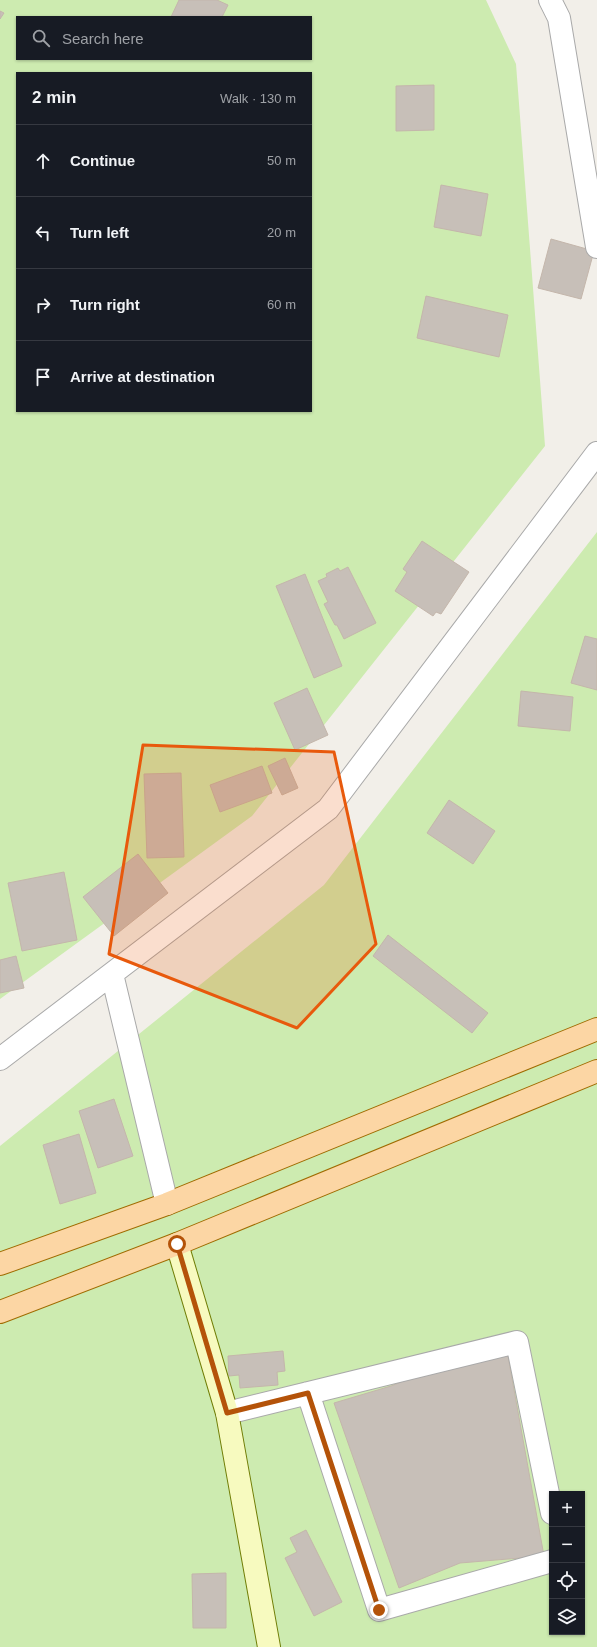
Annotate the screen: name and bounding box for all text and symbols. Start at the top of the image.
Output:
search box [16,16,312,60]
icon: search [30,27,52,49]
text: Search here [62,30,144,47]
text: 2 min [32,88,76,107]
text: Walk · 130 m [220,91,296,106]
icon: ahead [32,150,54,172]
text: Continue [70,152,135,169]
text: 50 m [267,153,296,168]
icon: left [32,222,54,244]
text: Turn left [70,224,129,241]
text: 20 m [267,225,296,240]
icon: right [32,294,54,316]
text: Turn right [70,296,140,313]
text: 60 m [267,297,296,312]
icon: arrive [32,366,54,388]
text: Arrive at destination [70,368,215,385]
route start [168,1235,186,1253]
map controls [549,1491,585,1635]
button: + [549,1491,585,1527]
button: − [549,1527,585,1563]
button: locate [549,1563,585,1599]
button: layers [549,1599,585,1635]
route end [370,1601,388,1619]

